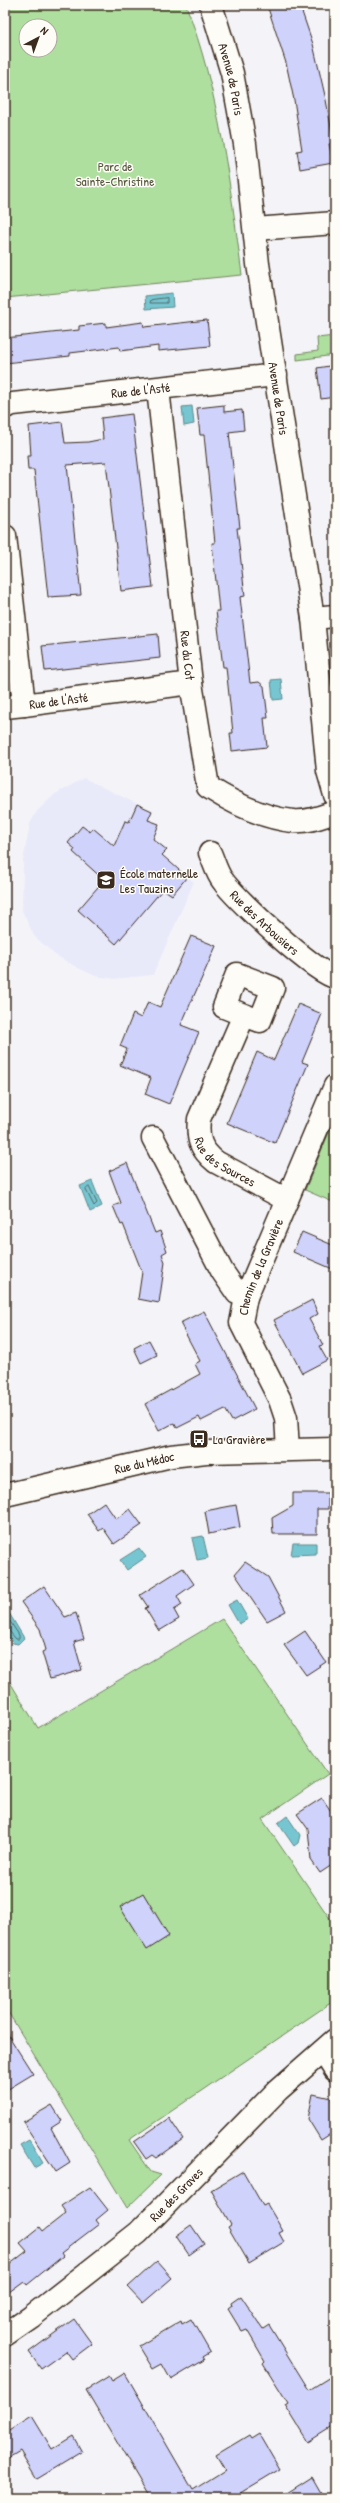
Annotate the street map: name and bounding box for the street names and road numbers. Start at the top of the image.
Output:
street label: Avenue de Paris [214,41,249,117]
street label: Avenue de Paris [264,361,293,436]
street label: Rue de l'Asté [110,378,171,402]
street label: Rue du Cot [176,630,200,681]
street label: Rue de l'Asté [28,688,89,713]
street label: Rue des Arbousiers [226,886,303,959]
street label: Rue des Sources [190,1135,259,1191]
street label: Chemin de la Gravière [234,1215,287,1317]
street label: Rue du Médoc [113,1447,175,1478]
street label: Rue des Graves [145,2163,207,2225]

